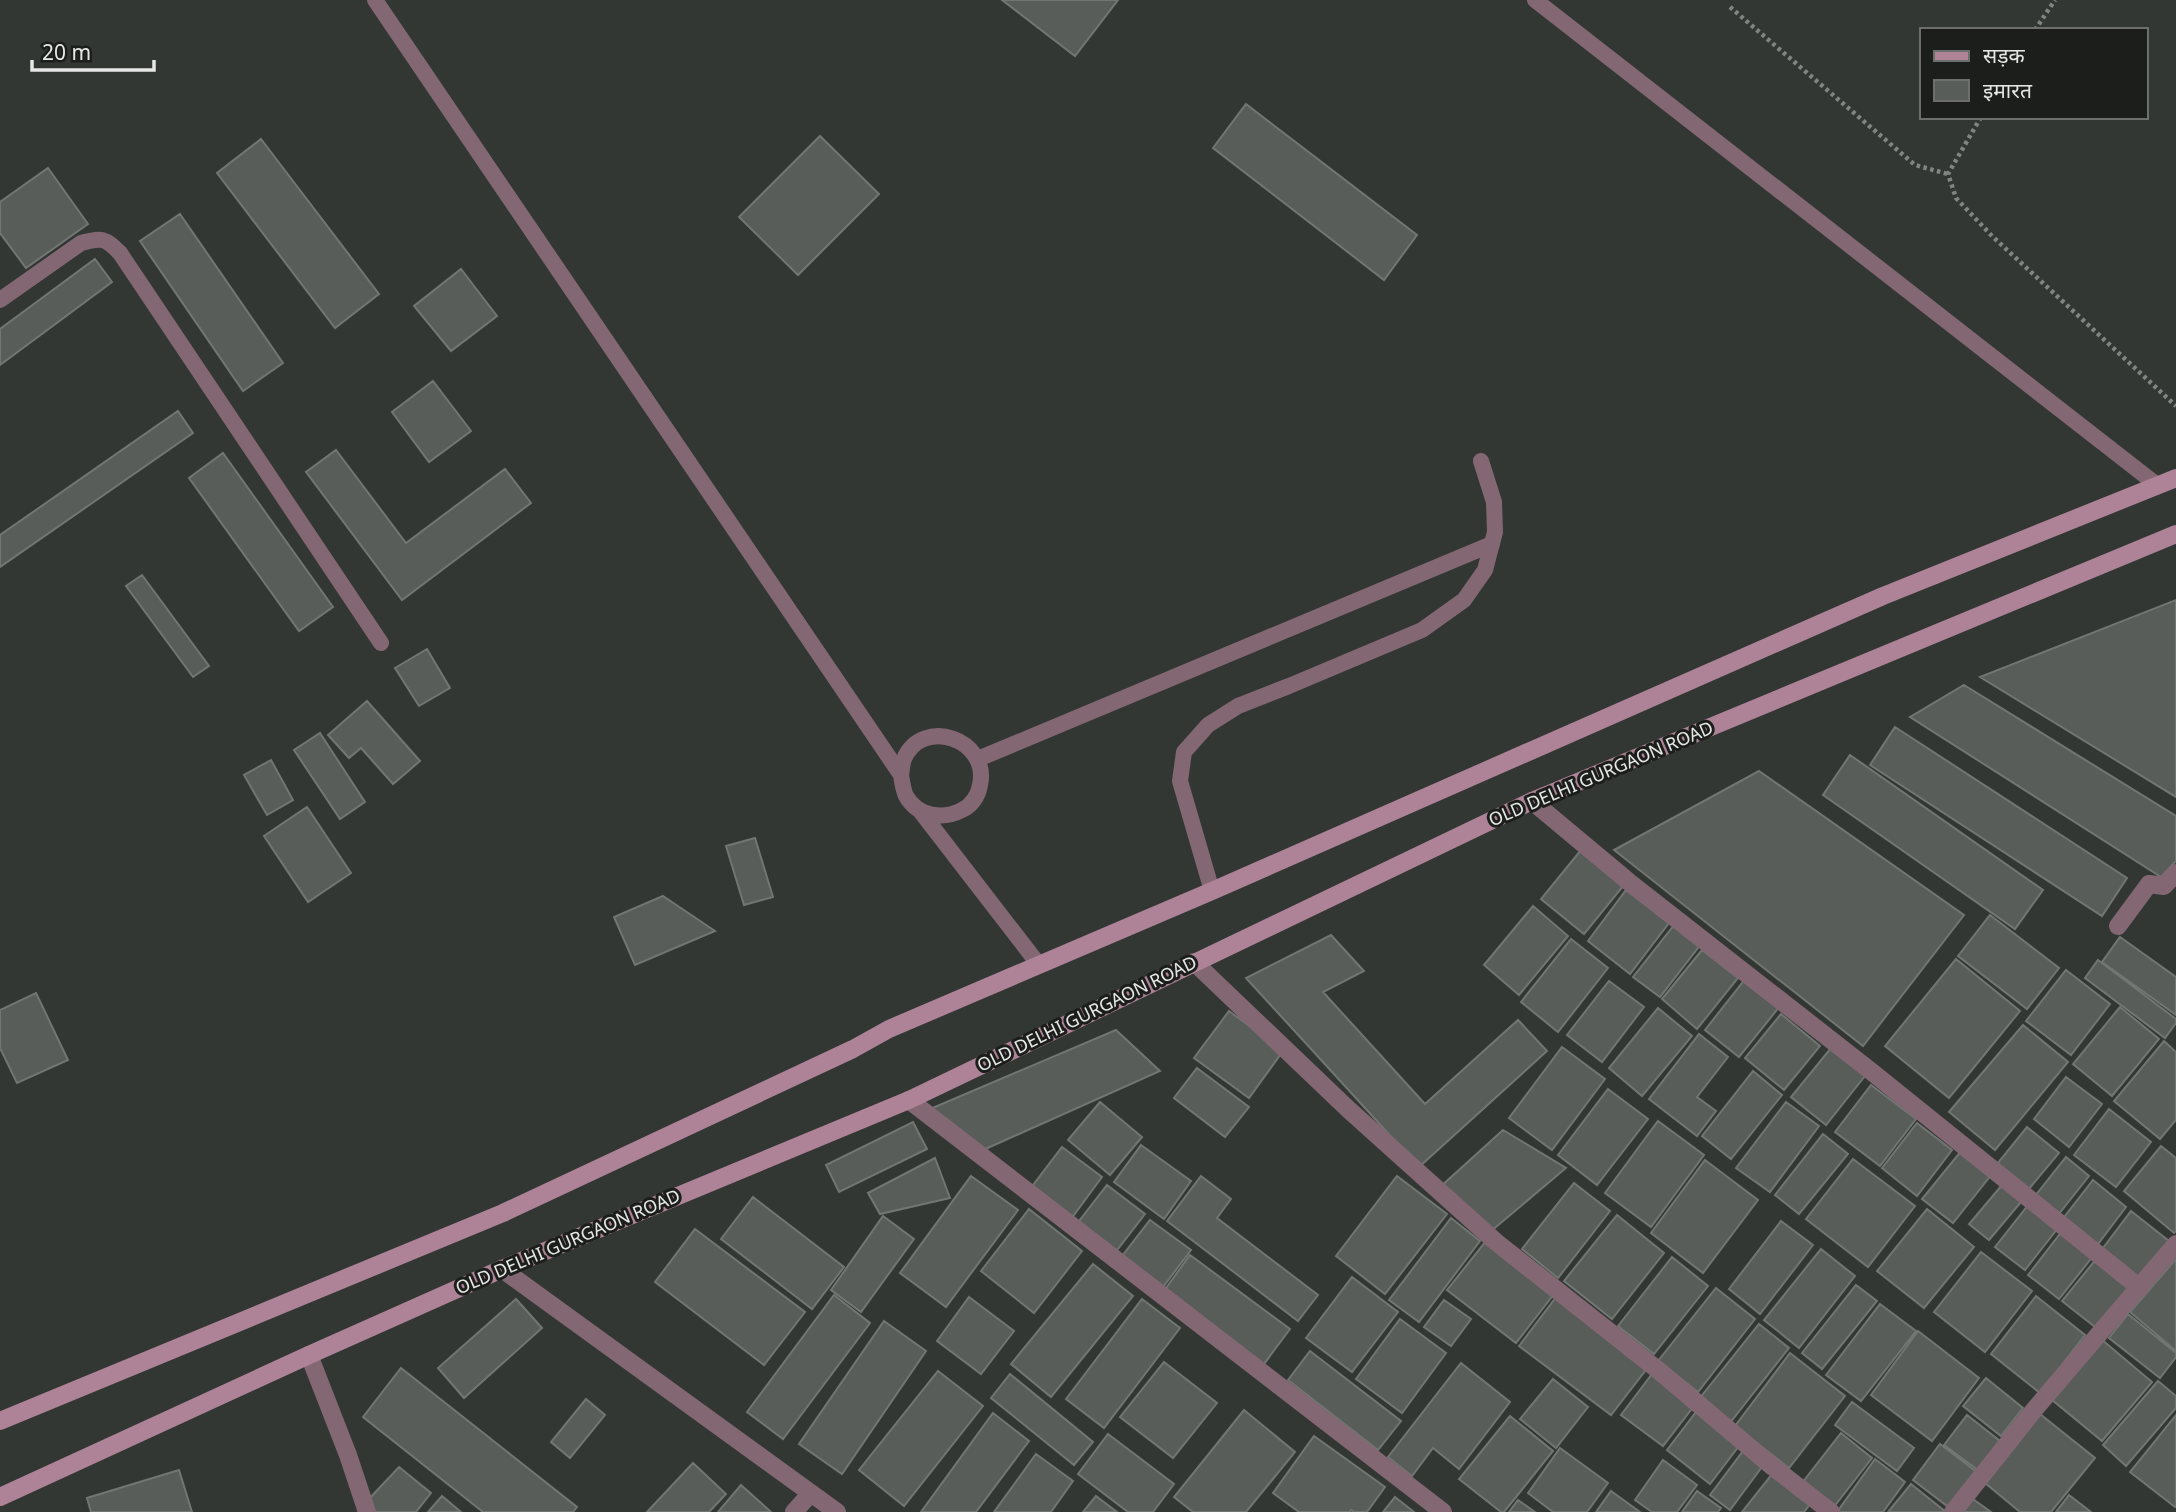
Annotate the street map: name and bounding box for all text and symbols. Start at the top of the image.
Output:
scale bar [32,28,154,72]
legend [1920,28,2148,119]
text: 20 m [42,38,91,66]
text: सड़क [1983,41,2025,69]
text: इमारत [1983,76,2033,104]
street label: OLD DELHI GURGAON ROAD [1485,715,1717,831]
street label: OLD DELHI GURGAON ROAD [973,949,1200,1077]
street label: OLD DELHI GURGAON ROAD [452,1183,684,1299]

